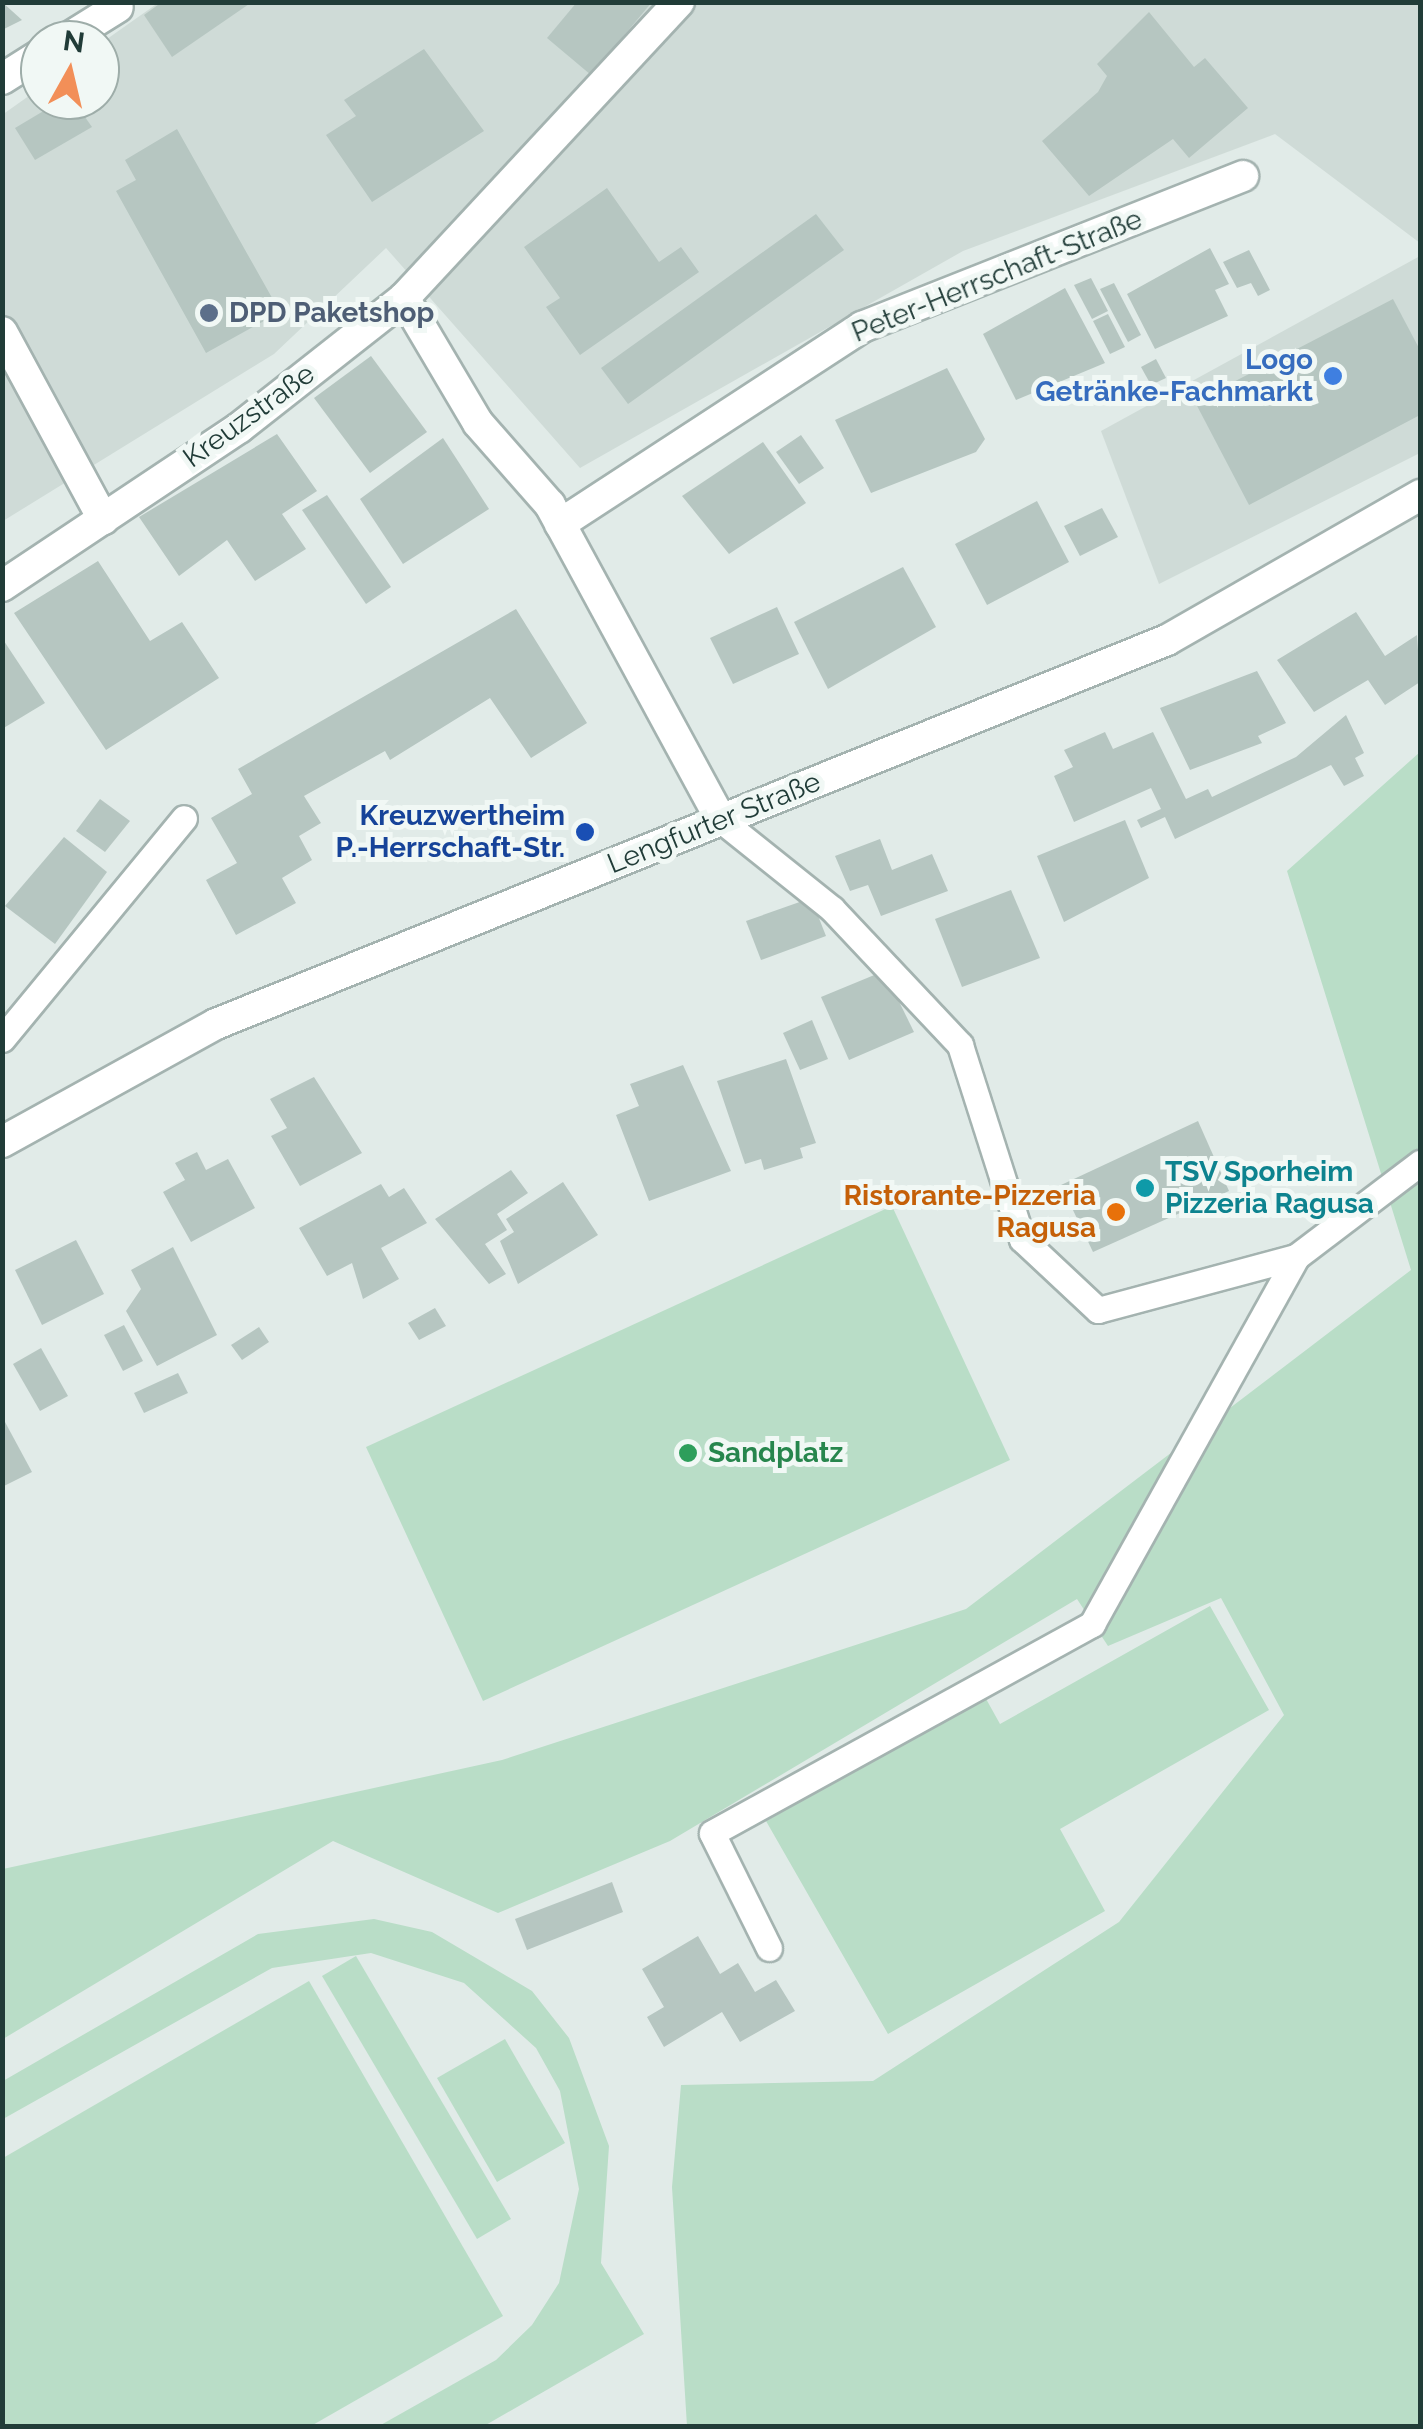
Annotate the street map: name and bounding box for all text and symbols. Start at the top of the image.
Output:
north arrow [20,20,120,120]
text: N [61,24,87,60]
street label: Peter-Herrschaft-Straße [847,202,1147,350]
place label: DPD Paketshop [229,296,434,330]
marker: DPD Paketshop [198,302,220,324]
place label: Logo Getränke-Fachmarkt [1035,343,1313,409]
street label: Kreuzstraße [177,357,321,475]
marker: Logo Getränke-Fachmarkt [1322,365,1344,387]
street label: Lengfurter Straße [602,765,826,881]
place label: Kreuzwertheim P.-Herrschaft-Str. [335,799,565,865]
marker: Kreuzwertheim P.-Herrschaft-Str. [574,821,596,843]
place label: TSV Sporheim Pizzeria Ragusa [1165,1155,1374,1221]
marker: TSV Sporheim Pizzeria Ragusa [1134,1177,1156,1199]
place label: Ristorante-Pizzeria Ragusa [844,1179,1096,1245]
marker: Ristorante-Pizzeria Ragusa [1105,1201,1127,1223]
place label: Sandplatz [708,1436,843,1470]
marker: Sandplatz [677,1442,699,1464]

